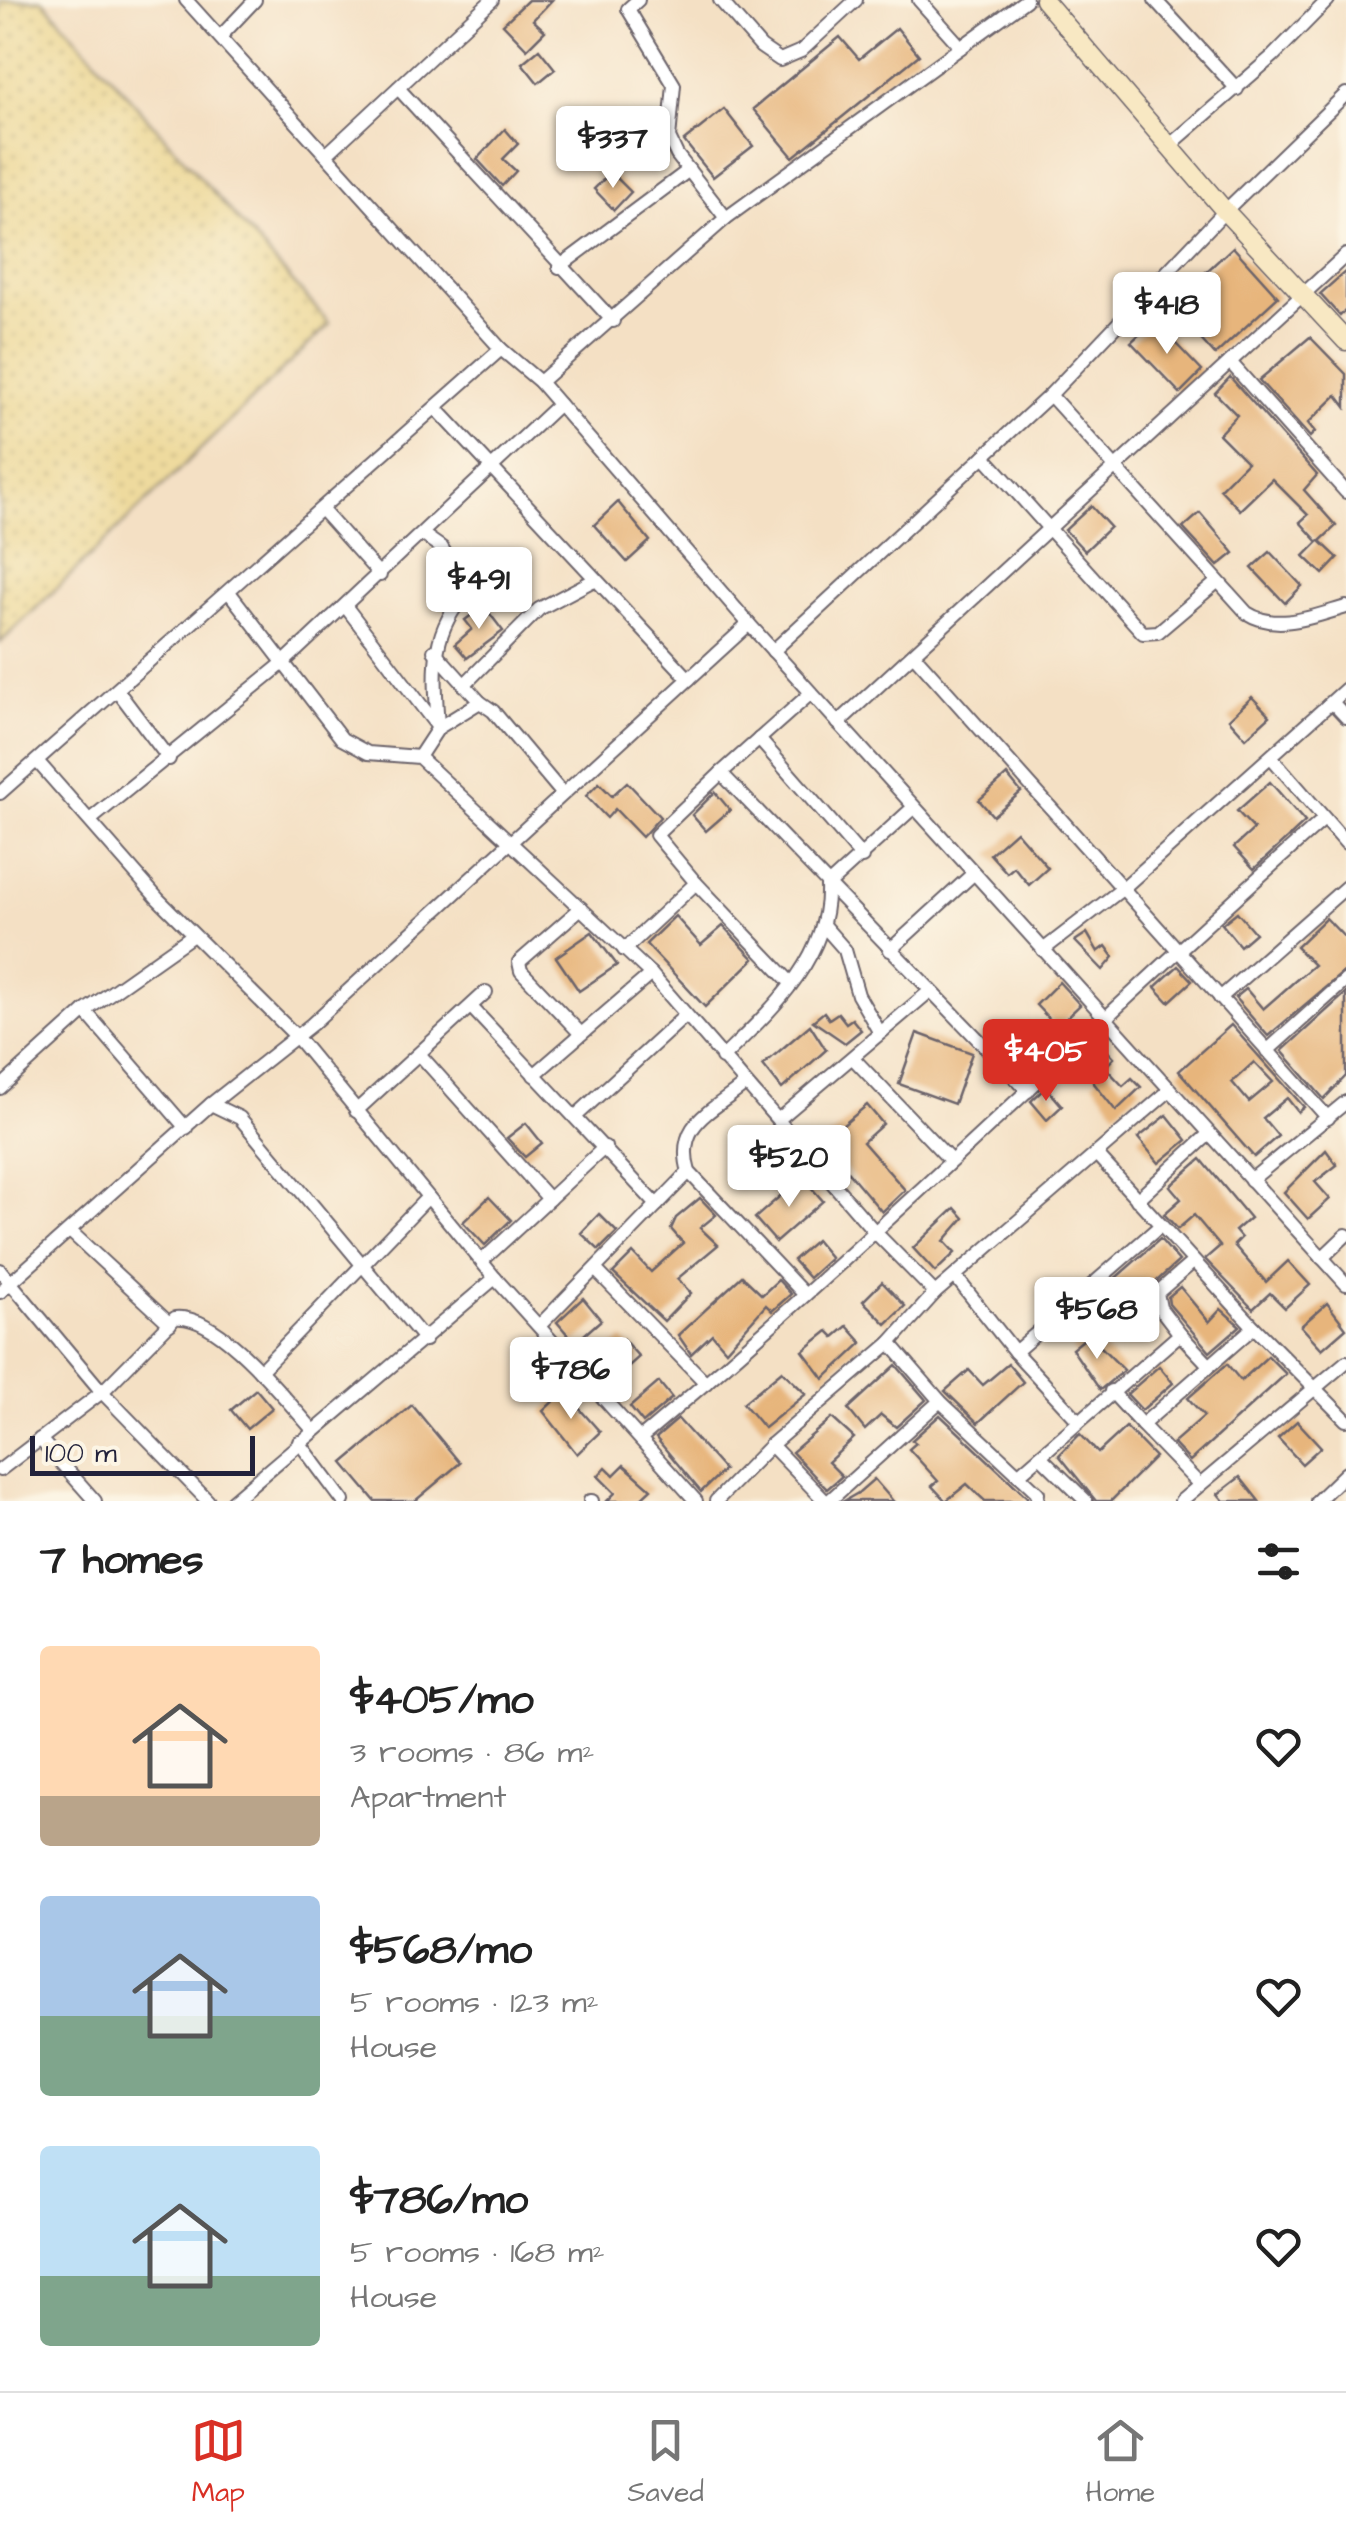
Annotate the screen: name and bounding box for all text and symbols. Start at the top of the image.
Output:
pin: $337 [554,106,672,191]
text: $337 [578,116,648,161]
pin: $418 [1108,272,1226,357]
text: $418 [1135,282,1199,327]
pin: $491 [420,547,538,632]
text: $491 [448,557,510,602]
pin: $405 [987,1019,1105,1104]
text: $405 [1005,1029,1087,1074]
pin: $520 [730,1125,848,1210]
text: $520 [750,1135,828,1180]
pin: $568 [1038,1277,1156,1362]
text: $568 [1056,1287,1138,1332]
pin: $786 [512,1337,630,1422]
text: $786 [532,1347,610,1392]
scale bar [30,1431,255,1476]
text: 100 m [45,1434,117,1473]
text: 7 homes [40,1532,204,1590]
icon: filters [1251,1534,1306,1589]
text: $405/mo [350,1672,534,1730]
icon: home [120,1686,240,1806]
icon: heart [1251,1719,1306,1774]
text: 3 rooms · 86 m² [350,1730,594,1775]
text: Apartment [350,1775,506,1820]
text: $568/mo [350,1922,532,1980]
icon: home [120,1936,240,2056]
icon: heart [1251,1969,1306,2024]
text: 5 rooms · 123 m² [350,1980,599,2025]
text: House [350,2025,437,2070]
text: $786/mo [350,2172,528,2230]
icon: home [120,2186,240,2306]
icon: heart [1251,2219,1306,2274]
text: 5 rooms · 168 m² [350,2230,605,2275]
text: House [350,2275,437,2320]
tab: Map [191,2413,246,2512]
tab: Saved [628,2413,704,2512]
tab: Home [1085,2413,1155,2512]

